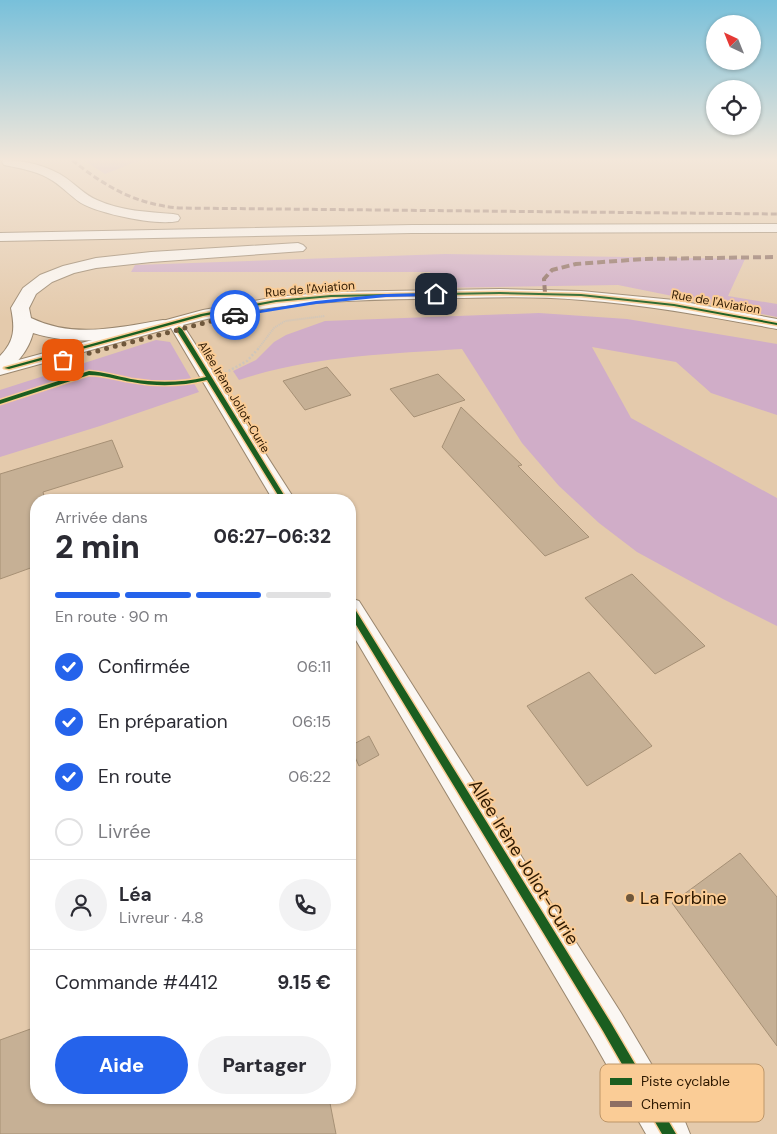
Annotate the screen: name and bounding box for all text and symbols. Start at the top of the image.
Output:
north arrow [706,15,761,70]
map controls [706,15,761,135]
button: locate [706,80,761,135]
pin [415,273,457,315]
street label: Rue de l'Aviation [265,277,356,301]
icon: home [422,280,450,308]
street label: Rue de l'Aviation [670,286,762,318]
courier [210,290,260,340]
icon: car [221,301,249,329]
street label: Allée Irène Joliot-Curie [194,338,274,456]
pin [42,339,84,381]
icon: bag [49,346,77,374]
text: Arrivée dans [55,507,148,528]
text: 06:27–06:32 [214,524,331,549]
text: 2 min [55,526,140,568]
text: En route · 90 m [55,606,168,627]
icon: check [55,653,83,681]
text: Confirmée [98,654,190,679]
text: 06:11 [297,656,331,677]
icon: check [55,708,83,736]
text: En préparation [98,709,228,734]
text: 06:15 [292,711,331,732]
icon: check [55,763,83,791]
text: En route [98,764,172,789]
text: 06:22 [288,766,331,787]
street label: Allée Irène Joliot-Curie [463,775,585,949]
text: Livrée [98,819,151,844]
button: person [55,879,107,931]
button: phone [279,879,331,931]
text: Léa [119,882,152,907]
place label: La Forbine [640,886,727,910]
marker: La Forbine [624,892,636,904]
text: Livreur · 4.8 [119,907,204,928]
text: Commande #4412 [55,970,218,995]
text: 9.15 € [277,970,331,995]
button: Aide [55,1036,188,1094]
button: Partager [198,1036,331,1094]
legend [600,1064,764,1122]
text: Piste cyclable [641,1072,730,1090]
text: Chemin [641,1095,691,1113]

